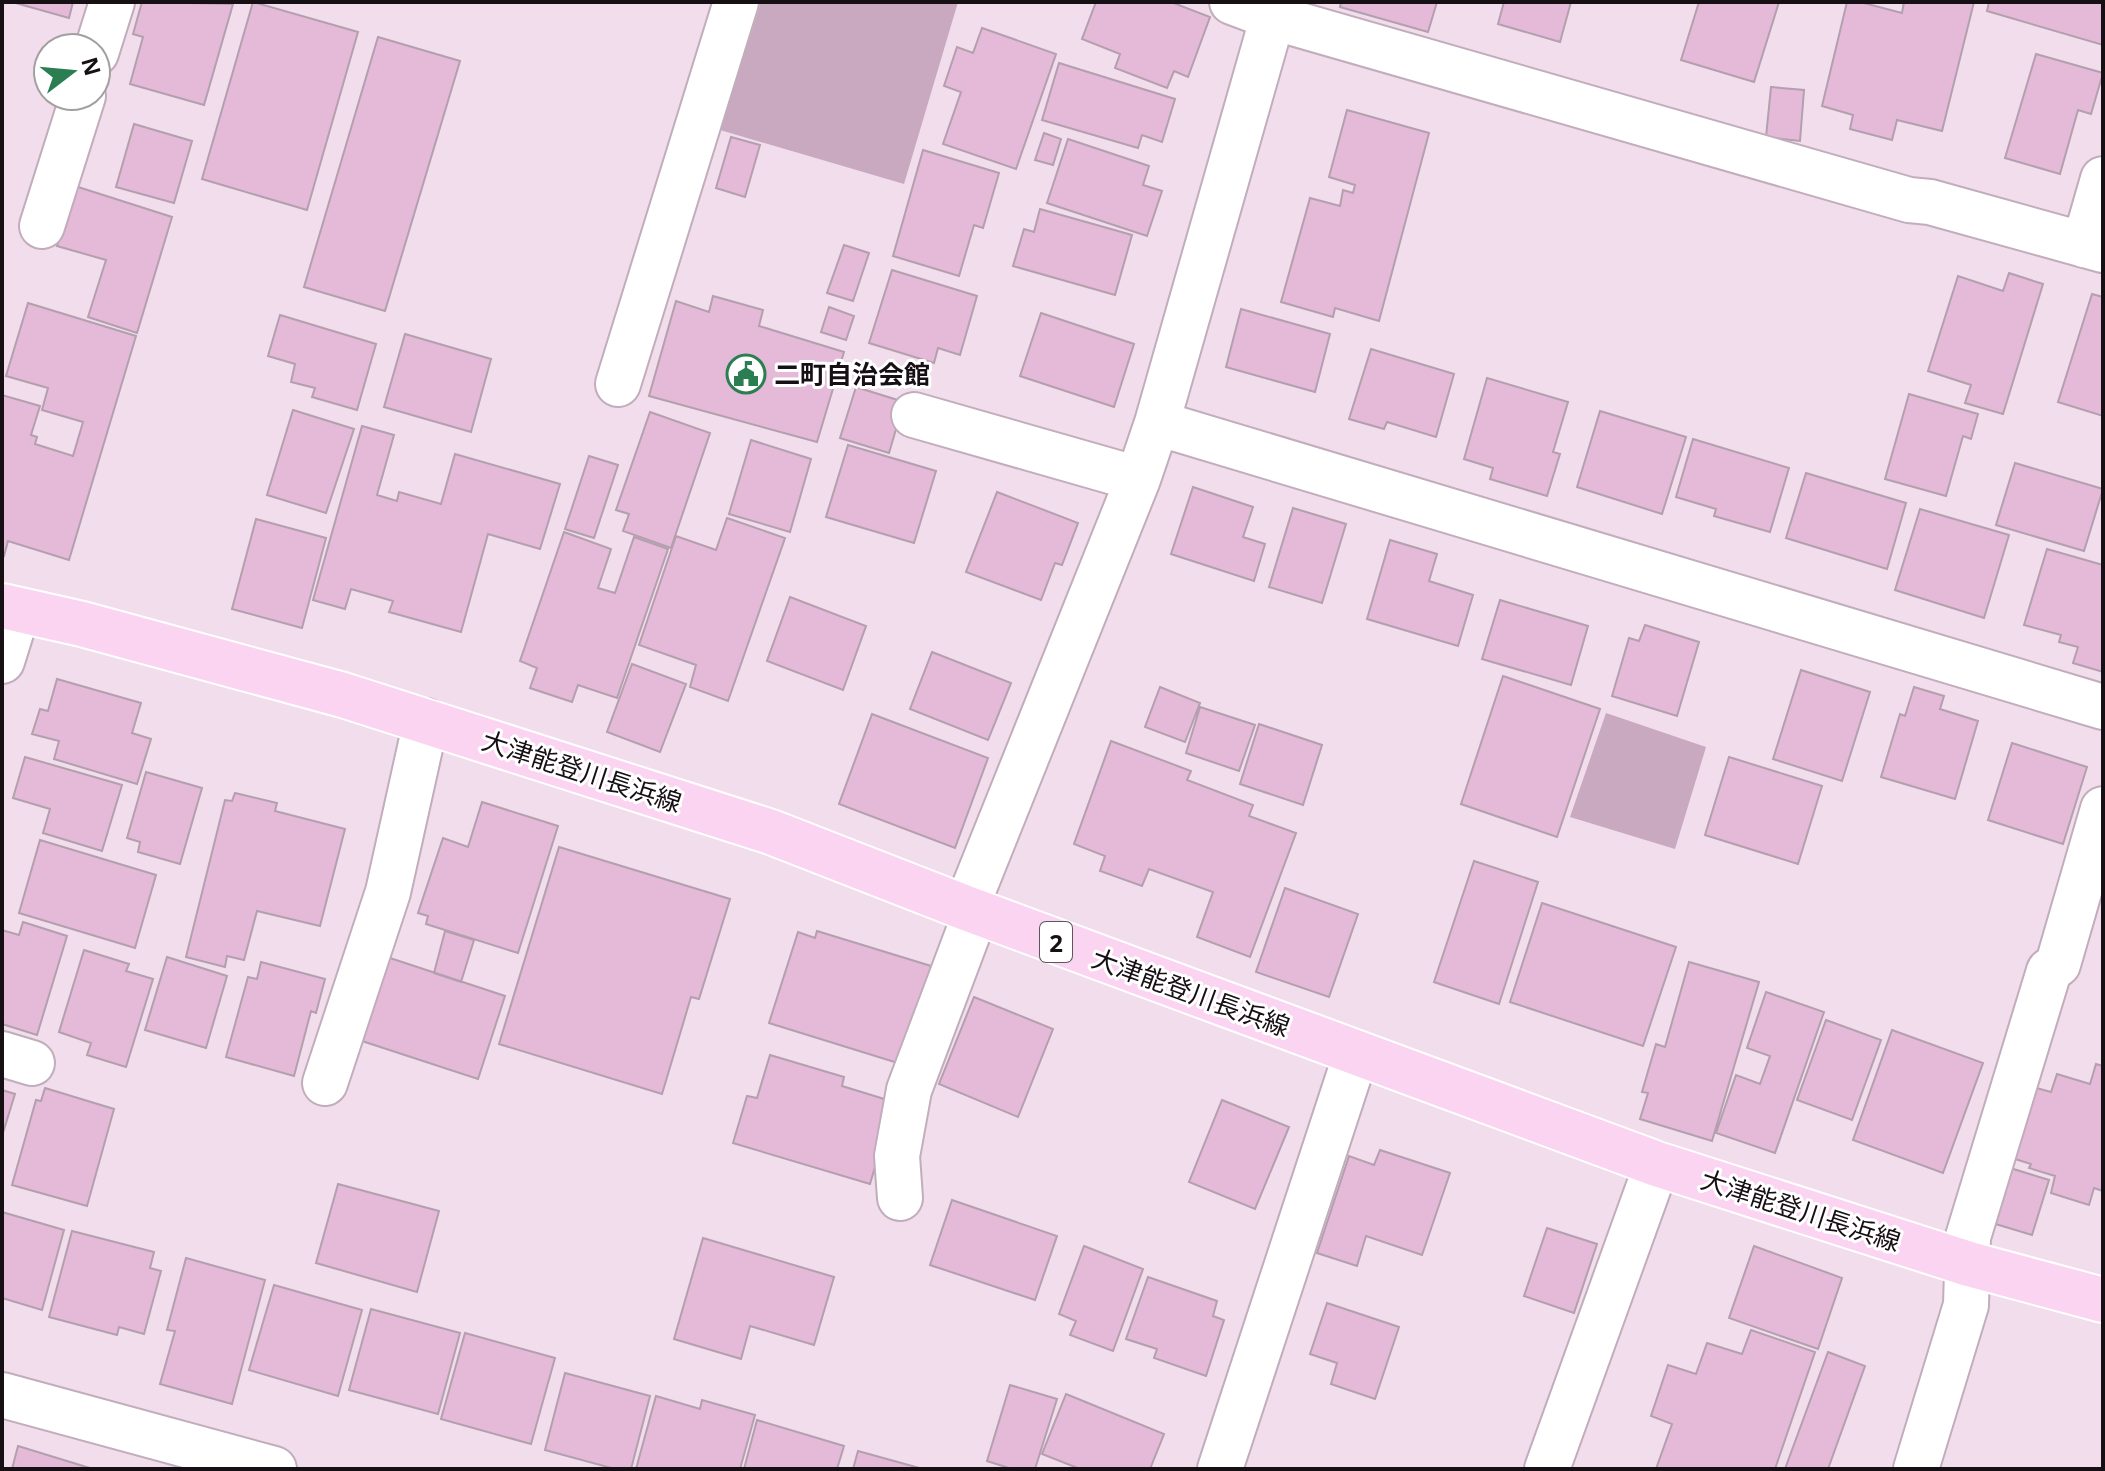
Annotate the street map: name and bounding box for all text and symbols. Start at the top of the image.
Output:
north arrow [32,32,112,112]
text: N [75,53,109,79]
public building icon: 二町自治会館 [725,353,767,395]
place label: 二町自治会館 [774,356,930,392]
street label: 大津能登川長浜線 [478,722,686,820]
road number: 2 [1040,922,1072,962]
street label: 大津能登川長浜線 [1087,940,1295,1044]
street label: 大津能登川長浜線 [1697,1161,1905,1259]

